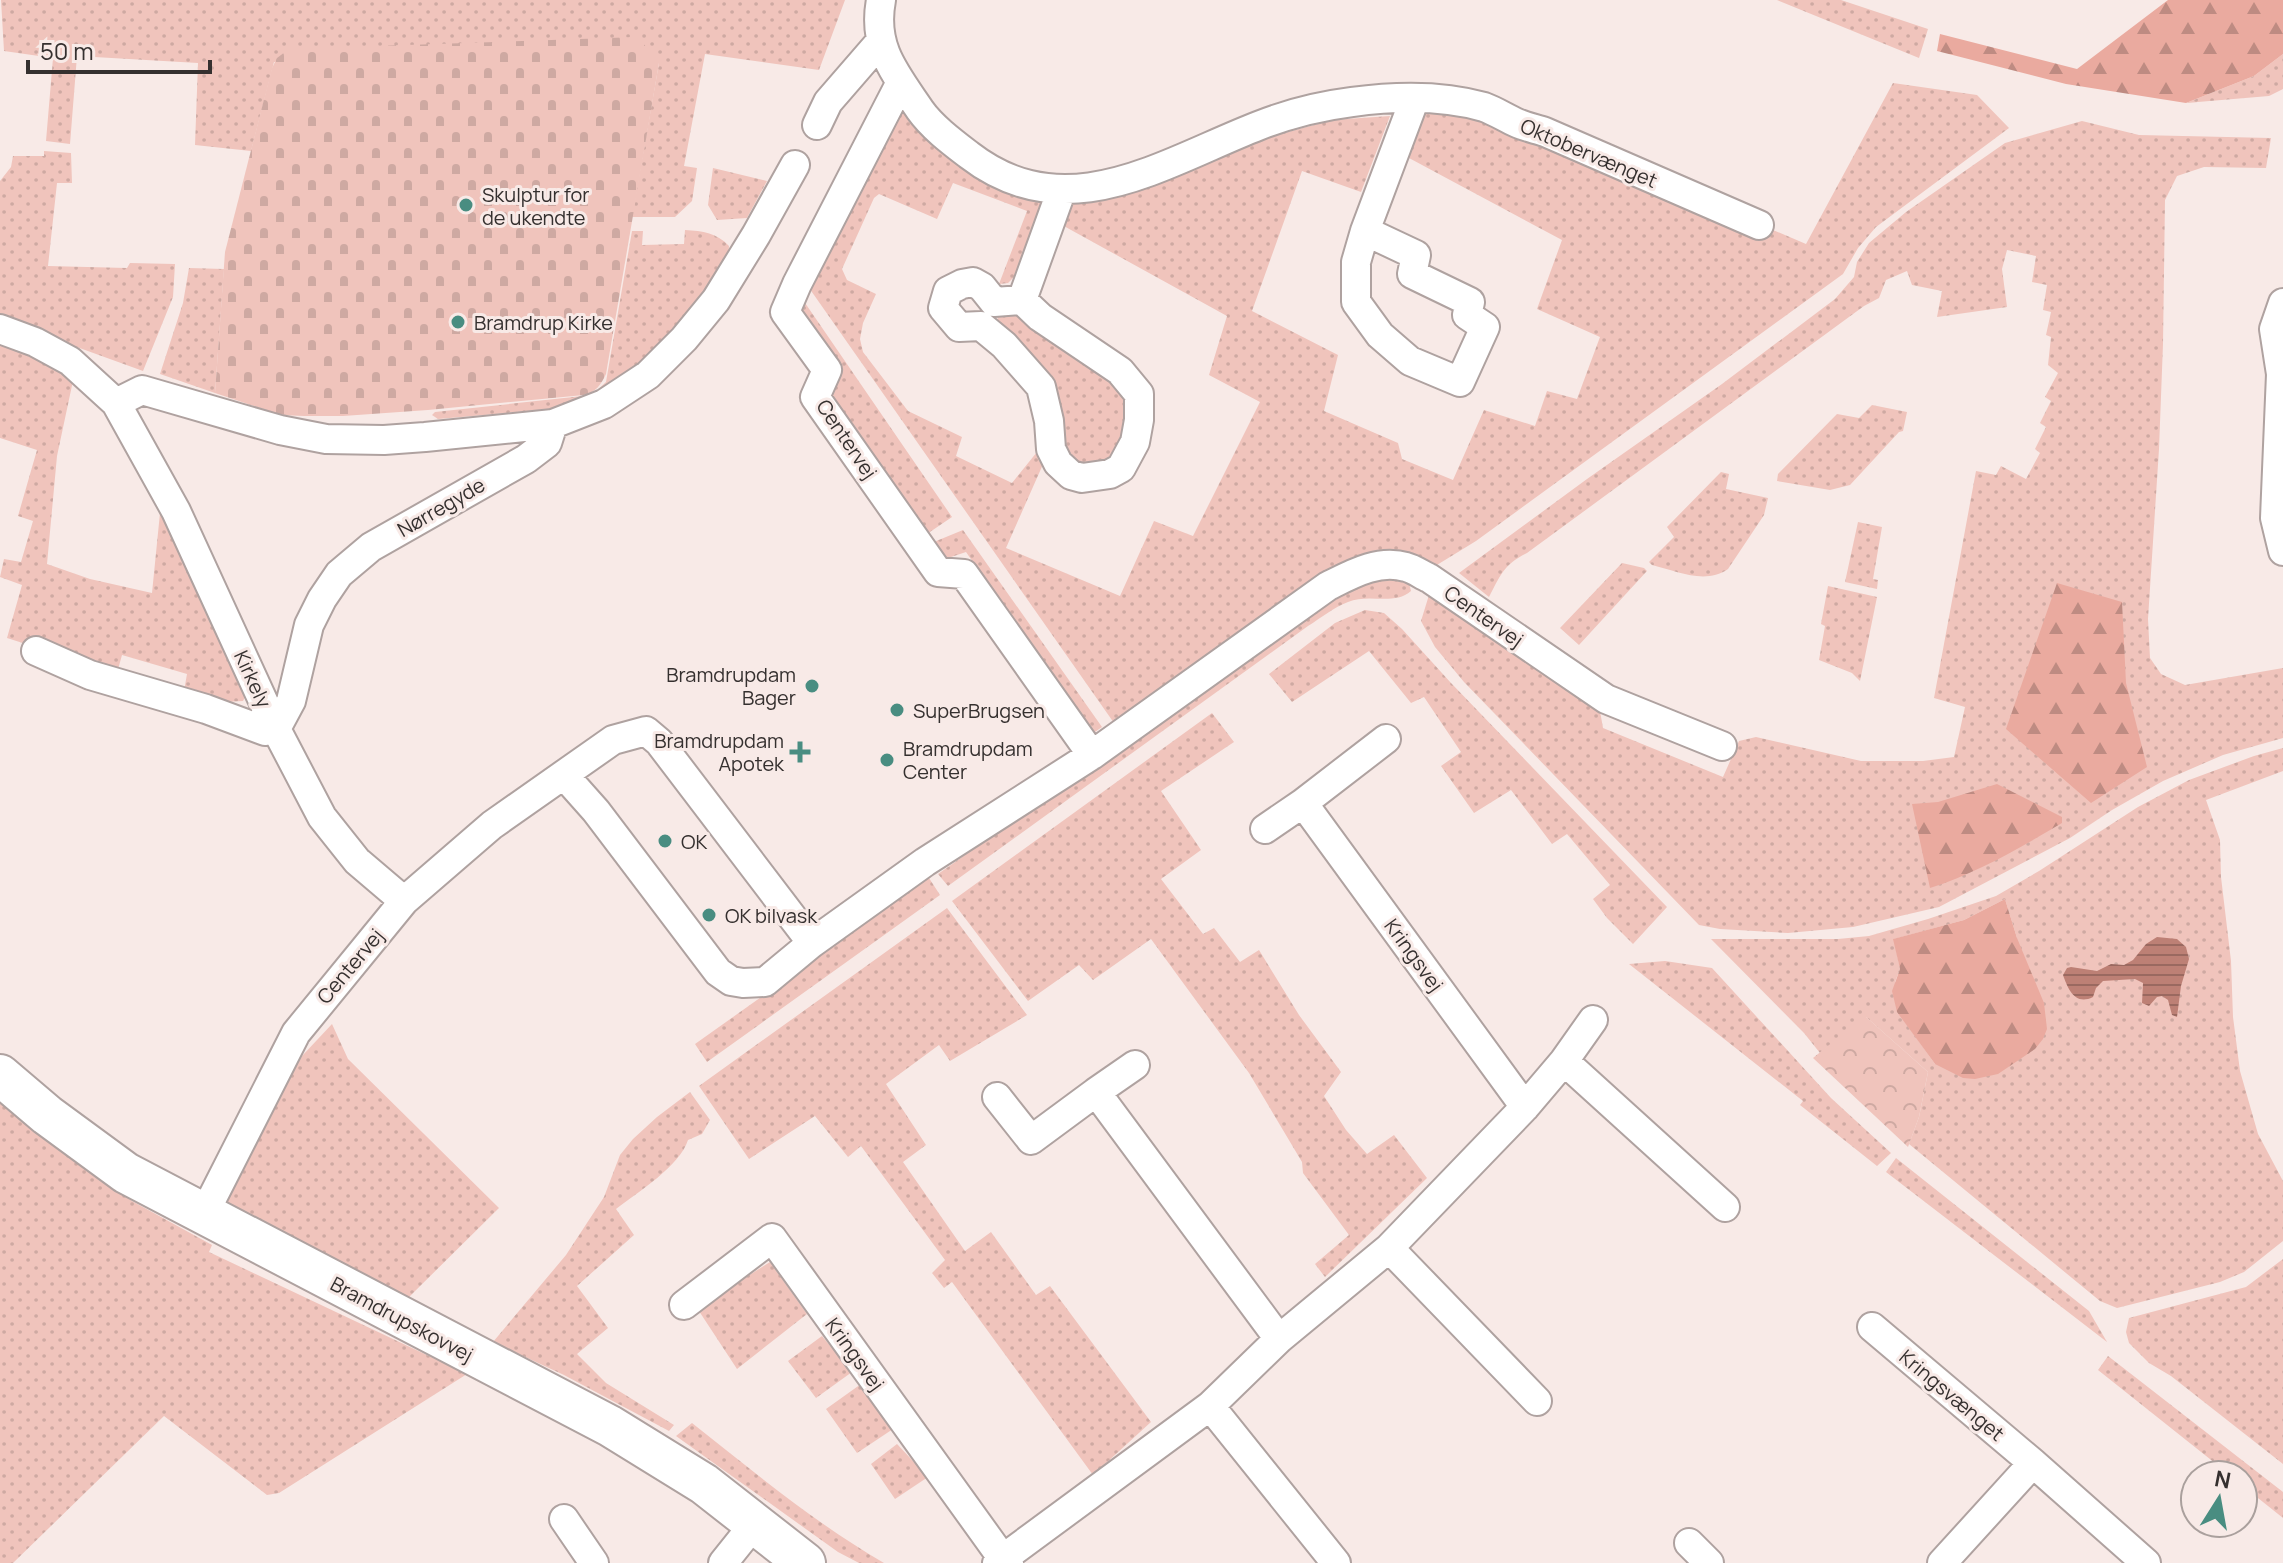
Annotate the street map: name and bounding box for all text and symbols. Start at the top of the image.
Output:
scale bar [28,24,210,74]
text: 50 m [40,34,94,67]
street label: Oktobervænget [1516,112,1662,194]
place label: Skulptur for de ukendte [482,181,589,231]
marker: Skulptur for de ukendte [457,196,475,214]
place label: Bramdrup Kirke [474,309,613,336]
marker: Bramdrup Kirke [449,313,467,331]
street label: Centervej [810,394,884,484]
street label: Nørregyde [392,471,490,543]
street label: Centervej [1439,579,1529,653]
street label: Kirkely [228,646,278,712]
place label: Bramdrupdam Bager [666,661,796,711]
marker: Bramdrupdam Bager [803,677,821,695]
place label: SuperBrugsen [913,697,1045,724]
marker: SuperBrugsen [888,701,906,719]
place label: Bramdrupdam Apotek [654,727,785,777]
place label: Bramdrupdam Center [903,735,1033,785]
marker: Bramdrupdam Apotek [791,743,809,761]
marker: Bramdrupdam Center [878,751,896,769]
place label: OK [681,828,707,855]
marker: OK [656,832,674,850]
place label: OK bilvask [725,902,818,929]
marker: OK bilvask [700,906,718,924]
street label: Kringsvej [1378,913,1450,997]
street label: Centervej [311,923,389,1009]
street label: Bramdrupskovvej [326,1270,478,1368]
street label: Kringsvej [819,1312,891,1396]
street label: Kringsvænget [1894,1343,2010,1447]
north arrow [2179,1459,2259,1539]
text: N [2212,1463,2233,1496]

